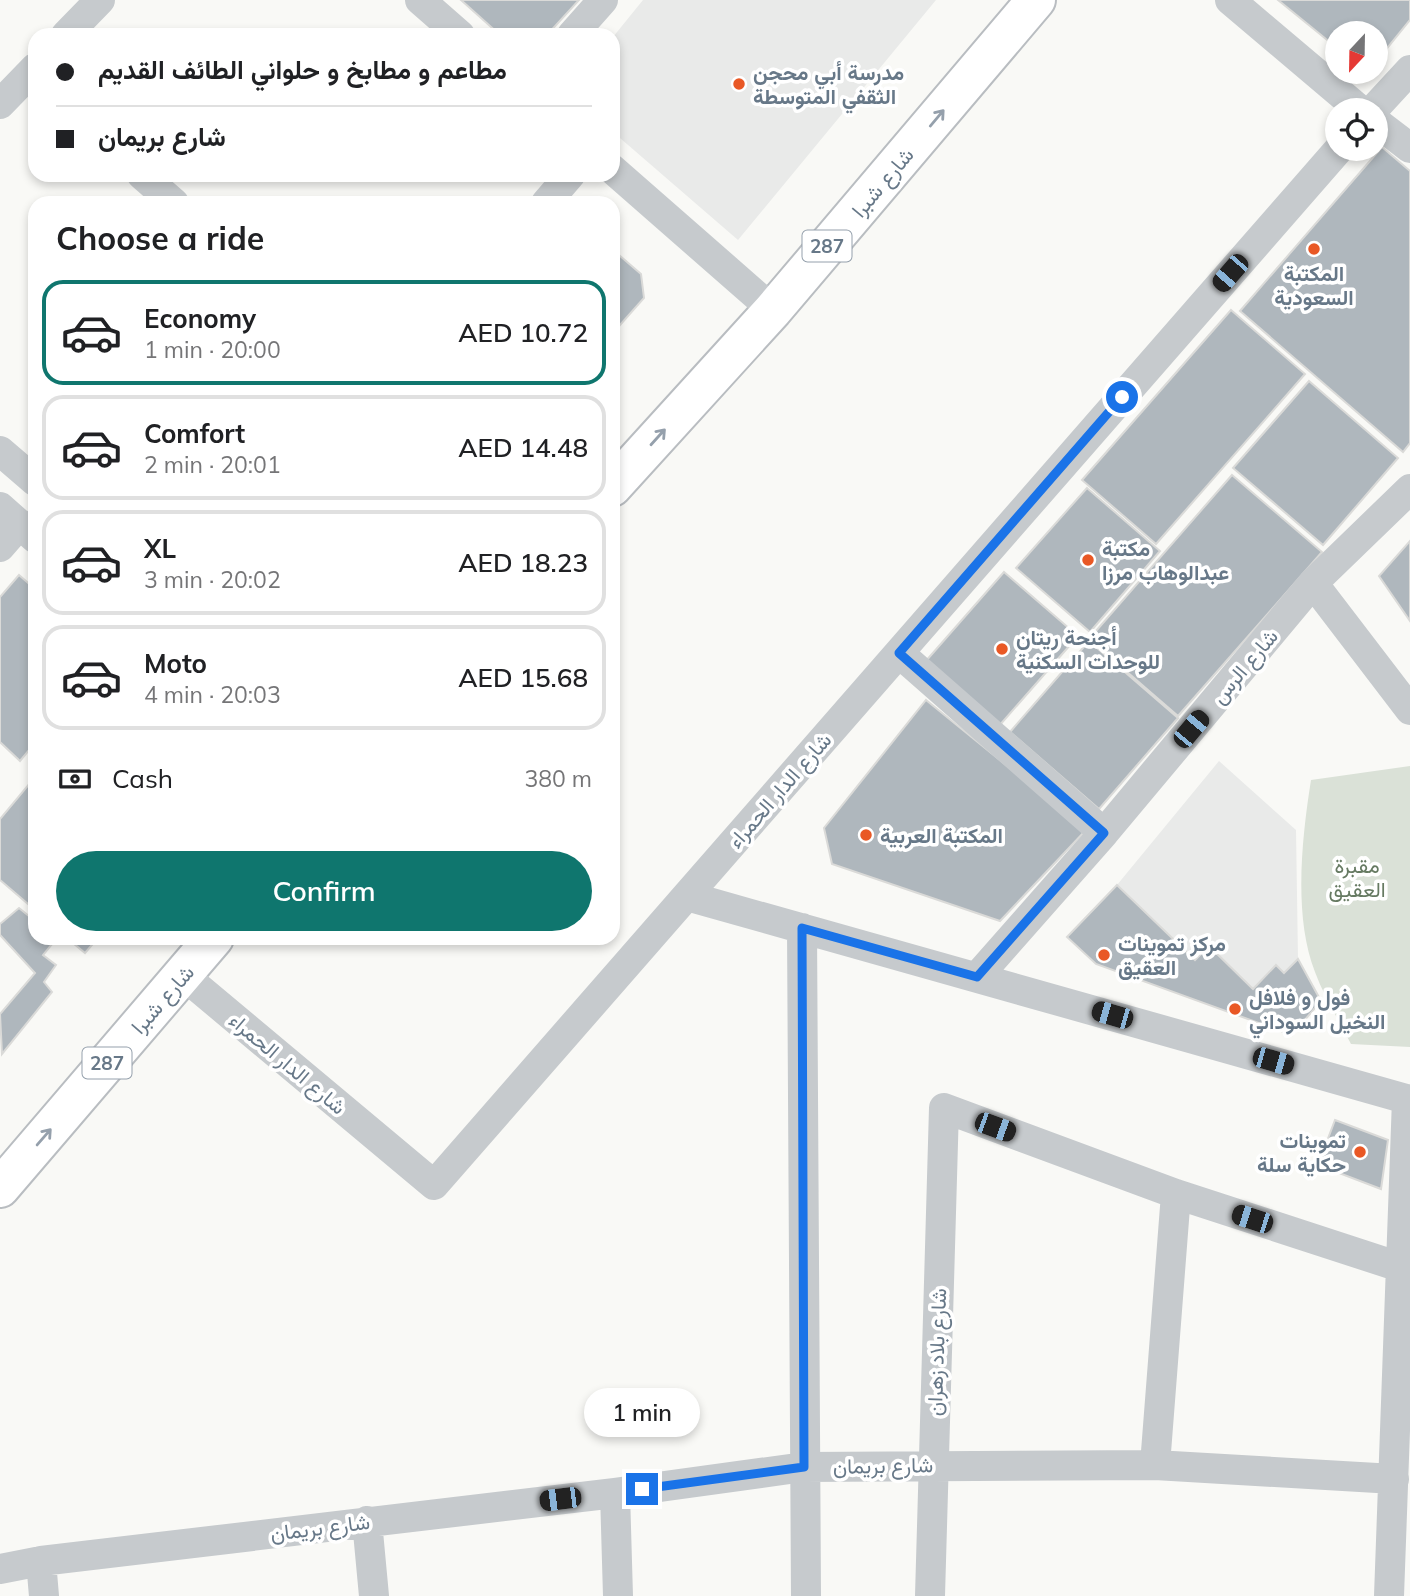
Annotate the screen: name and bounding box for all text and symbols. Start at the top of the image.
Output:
north arrow [1325,21,1388,84]
map controls [1325,21,1388,161]
text: مطاعم و مطابخ و حلواني الطائف القديم [98,53,507,86]
place label: مدرسة أبي محجن الثقفي المتوسطة [753,59,904,114]
marker: مدرسة أبي محجن الثقفي المتوسطة [731,76,747,92]
button: locate [1325,98,1388,161]
one-way arrow [929,109,944,127]
text: شارع بريمان [98,120,226,153]
street label: شارع شبرا [845,142,920,223]
text: Choose a ride [56,218,264,258]
road number: 287 [802,230,852,262]
marker: المكتبة السعودية [1306,241,1322,257]
car [1209,250,1252,296]
place label: المكتبة السعودية [1274,260,1354,311]
icon: car [60,301,123,364]
text: Economy [144,302,256,335]
text: AED 10.72 [458,316,588,349]
text: 1 min · 20:00 [144,335,281,364]
route start [1106,381,1138,413]
icon: car [60,416,123,479]
text: Comfort [144,417,245,450]
one-way arrow [650,429,667,446]
text: AED 14.48 [458,431,588,464]
text: 2 min · 20:01 [144,450,281,479]
icon: car [60,531,123,594]
text: XL [144,532,176,565]
place label: مكتبة عبدالوهاب مرزا [1102,535,1229,586]
text: AED 18.23 [458,546,588,579]
marker: مكتبة عبدالوهاب مرزا [1080,552,1096,568]
text: 3 min · 20:02 [144,565,281,594]
street label: شارع الرس [1205,623,1284,710]
place label: أجنحة ريتان للوحدات السكنية [1016,624,1160,675]
marker: أجنحة ريتان للوحدات السكنية [994,641,1010,657]
icon: car [60,646,123,709]
text: Moto [144,647,207,680]
text: AED 15.68 [458,661,588,694]
text: 4 min · 20:03 [144,680,281,709]
car [1170,706,1213,752]
street label: شارع الدار الحمراء [722,727,838,854]
icon: cash [56,760,94,798]
text: Cash [112,762,173,795]
text: 380 m [524,764,592,793]
place label: المكتبة العربية [880,822,1003,849]
marker: المكتبة العربية [858,827,874,843]
button: Confirm [56,851,592,931]
park label: مقبرة العقيق [1328,852,1386,902]
place label: مركز تموينات العقيق [1118,930,1226,980]
marker: مركز تموينات العقيق [1096,947,1112,963]
street label: شارع شبرا [125,959,201,1040]
place label: فول و فلافل النخيل السوداني [1249,984,1385,1039]
car [1089,999,1136,1031]
marker: فول و فلافل النخيل السوداني [1227,1001,1243,1017]
street label: شارع الدار الحمراء [223,1007,352,1121]
car [1250,1045,1297,1077]
road number: 287 [82,1048,132,1078]
car [972,1110,1019,1144]
place label: تموينات حكاية سلة [1257,1127,1346,1177]
one-way arrow [36,1128,52,1146]
marker: تموينات حكاية سلة [1352,1144,1368,1160]
car [1229,1203,1276,1235]
street label: شارع بلاد زهران [921,1288,953,1416]
callout: 1 min [584,1388,700,1436]
text: 1 min [612,1398,672,1427]
street label: شارع بريمان [833,1451,933,1481]
route end [626,1473,658,1505]
car [538,1486,583,1512]
street label: شارع بريمان [269,1508,372,1548]

